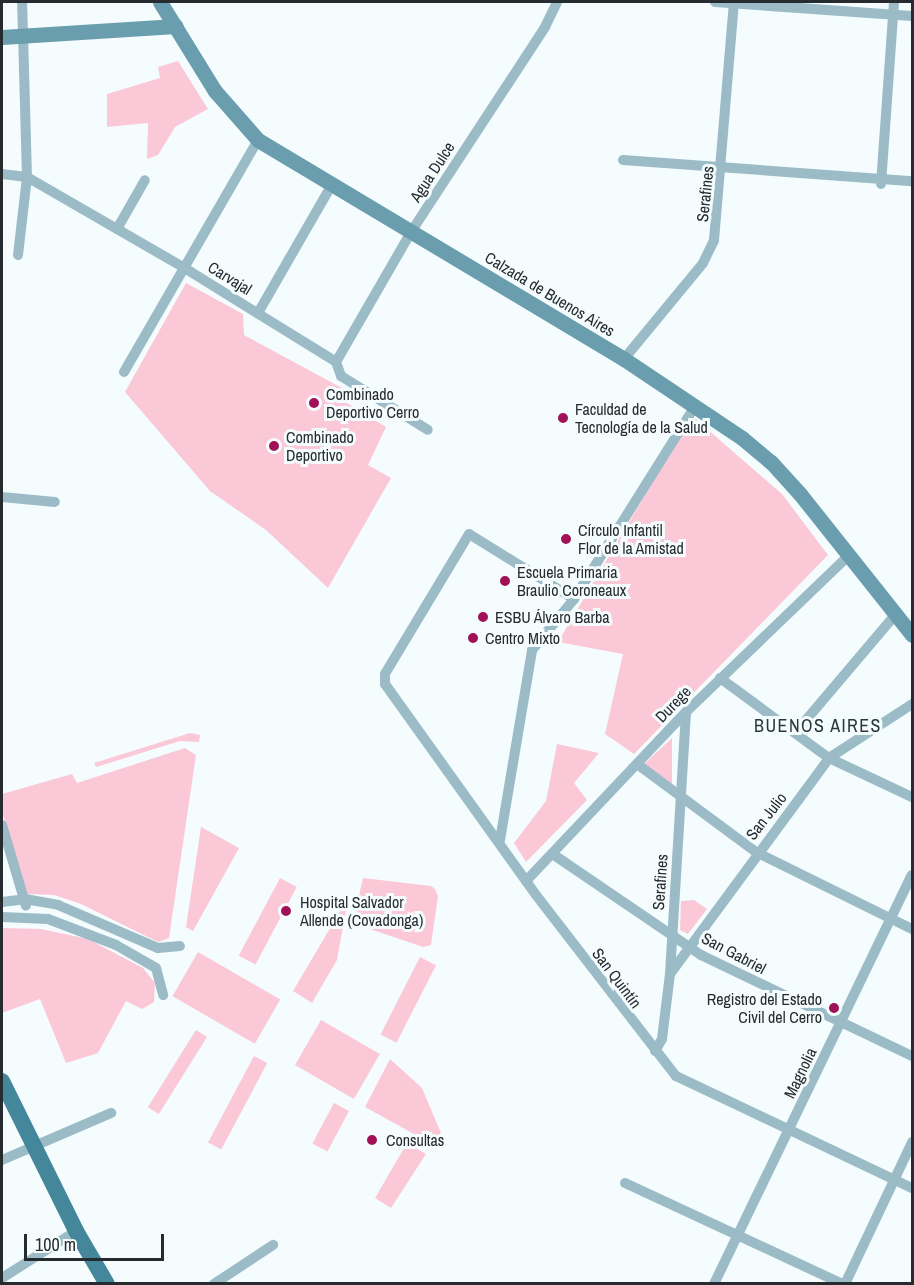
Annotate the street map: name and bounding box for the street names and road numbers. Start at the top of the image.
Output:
street label: Agua Dulce [405,138,459,206]
street label: Serafines [693,165,717,223]
street label: Calzada de Buenos Aires [481,247,619,341]
street label: Carvajal [205,257,255,299]
street label: Durege [651,682,695,726]
street label: San Julio [742,789,790,843]
street label: Serafines [648,853,672,911]
street label: San Gabriel [699,928,769,978]
street label: San Quintín [588,944,646,1012]
street label: Magnolia [780,1045,820,1101]

